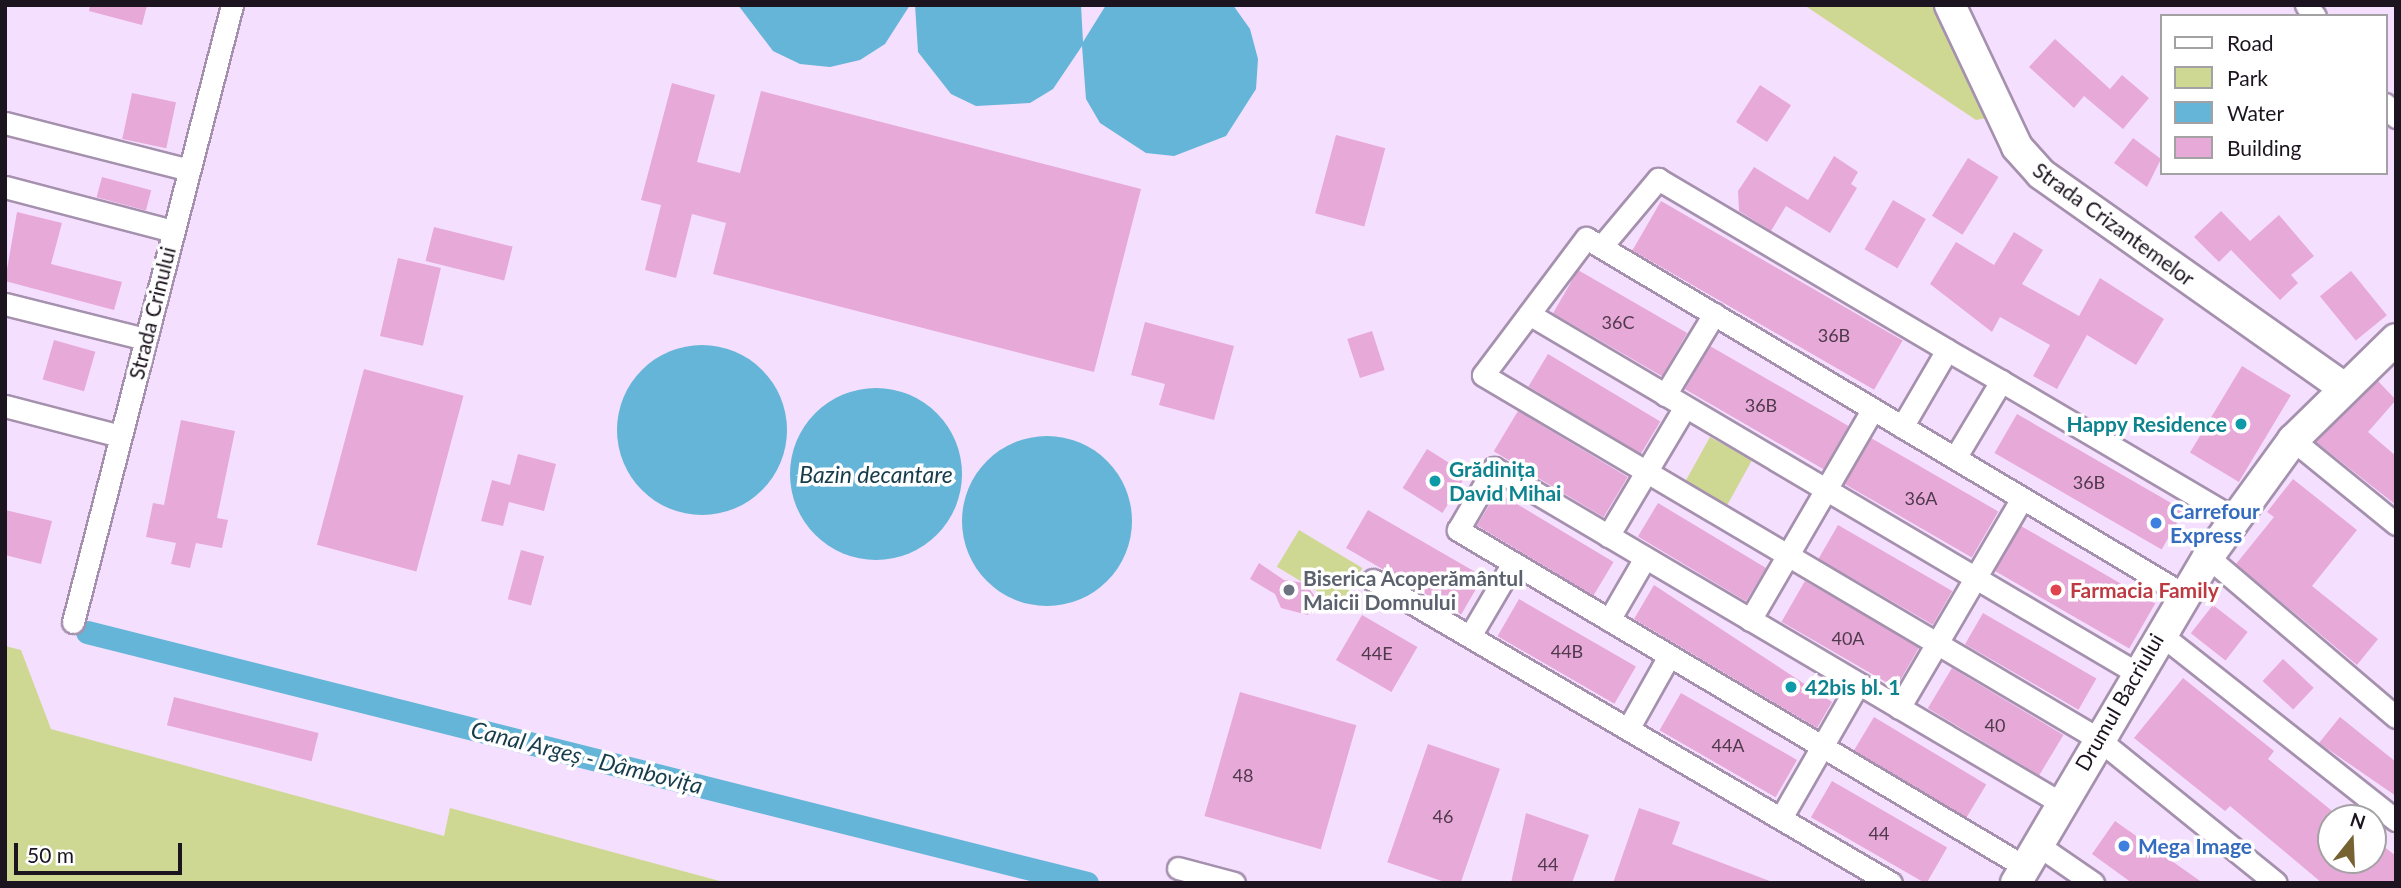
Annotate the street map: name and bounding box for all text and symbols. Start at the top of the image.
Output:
legend [2160,14,2387,175]
text: Road [2227,30,2274,55]
text: Park [2227,65,2268,90]
text: Water [2227,100,2284,125]
text: Building [2227,135,2302,160]
street label: Strada Crizantemelor [2028,157,2200,291]
street label: Strada Crinului [123,244,181,382]
house number: 36C [1602,311,1634,333]
house number: 36B [1818,324,1850,346]
house number: 36B [1745,394,1777,416]
place label: Happy Residence [2066,411,2227,437]
marker: Happy Residence [2233,416,2249,432]
place label: Grădinița David Mihai [1449,456,1561,506]
water label: Bazin decantare [799,460,953,488]
house number: 36B [2073,471,2105,493]
marker: Grădinița David Mihai [1427,473,1443,489]
house number: 36A [1904,487,1938,509]
place label: Carrefour Express [2170,498,2260,548]
marker: Carrefour Express [2148,515,2164,531]
place label: Biserica Acoperământul Maicii Domnului [1303,565,1524,615]
place label: Farmacia Family [2070,577,2219,603]
marker: Biserica Acoperământul Maicii Domnului [1281,582,1297,598]
marker: Farmacia Family [2048,582,2064,598]
house number: 40A [1831,627,1865,649]
street label: Drumul Bacriului [2069,629,2169,775]
house number: 44B [1551,640,1583,662]
house number: 44E [1361,642,1393,664]
place label: 42bis bl. 1 [1805,674,1900,700]
marker: 42bis bl. 1 [1783,679,1799,695]
house number: 40 [1985,714,2005,736]
water label: Canal Argeș - Dâmbovița [468,715,706,799]
house number: 44A [1711,734,1745,756]
house number: 48 [1233,764,1253,786]
north arrow [2317,804,2387,874]
house number: 46 [1433,805,1453,827]
text: N [2348,807,2369,834]
house number: 44 [1869,822,1889,844]
scale bar [18,828,186,872]
place label: Mega Image [2138,833,2252,859]
marker: Mega Image [2116,838,2132,854]
text: 50 m [27,842,74,867]
house number: 44 [1538,853,1558,875]

